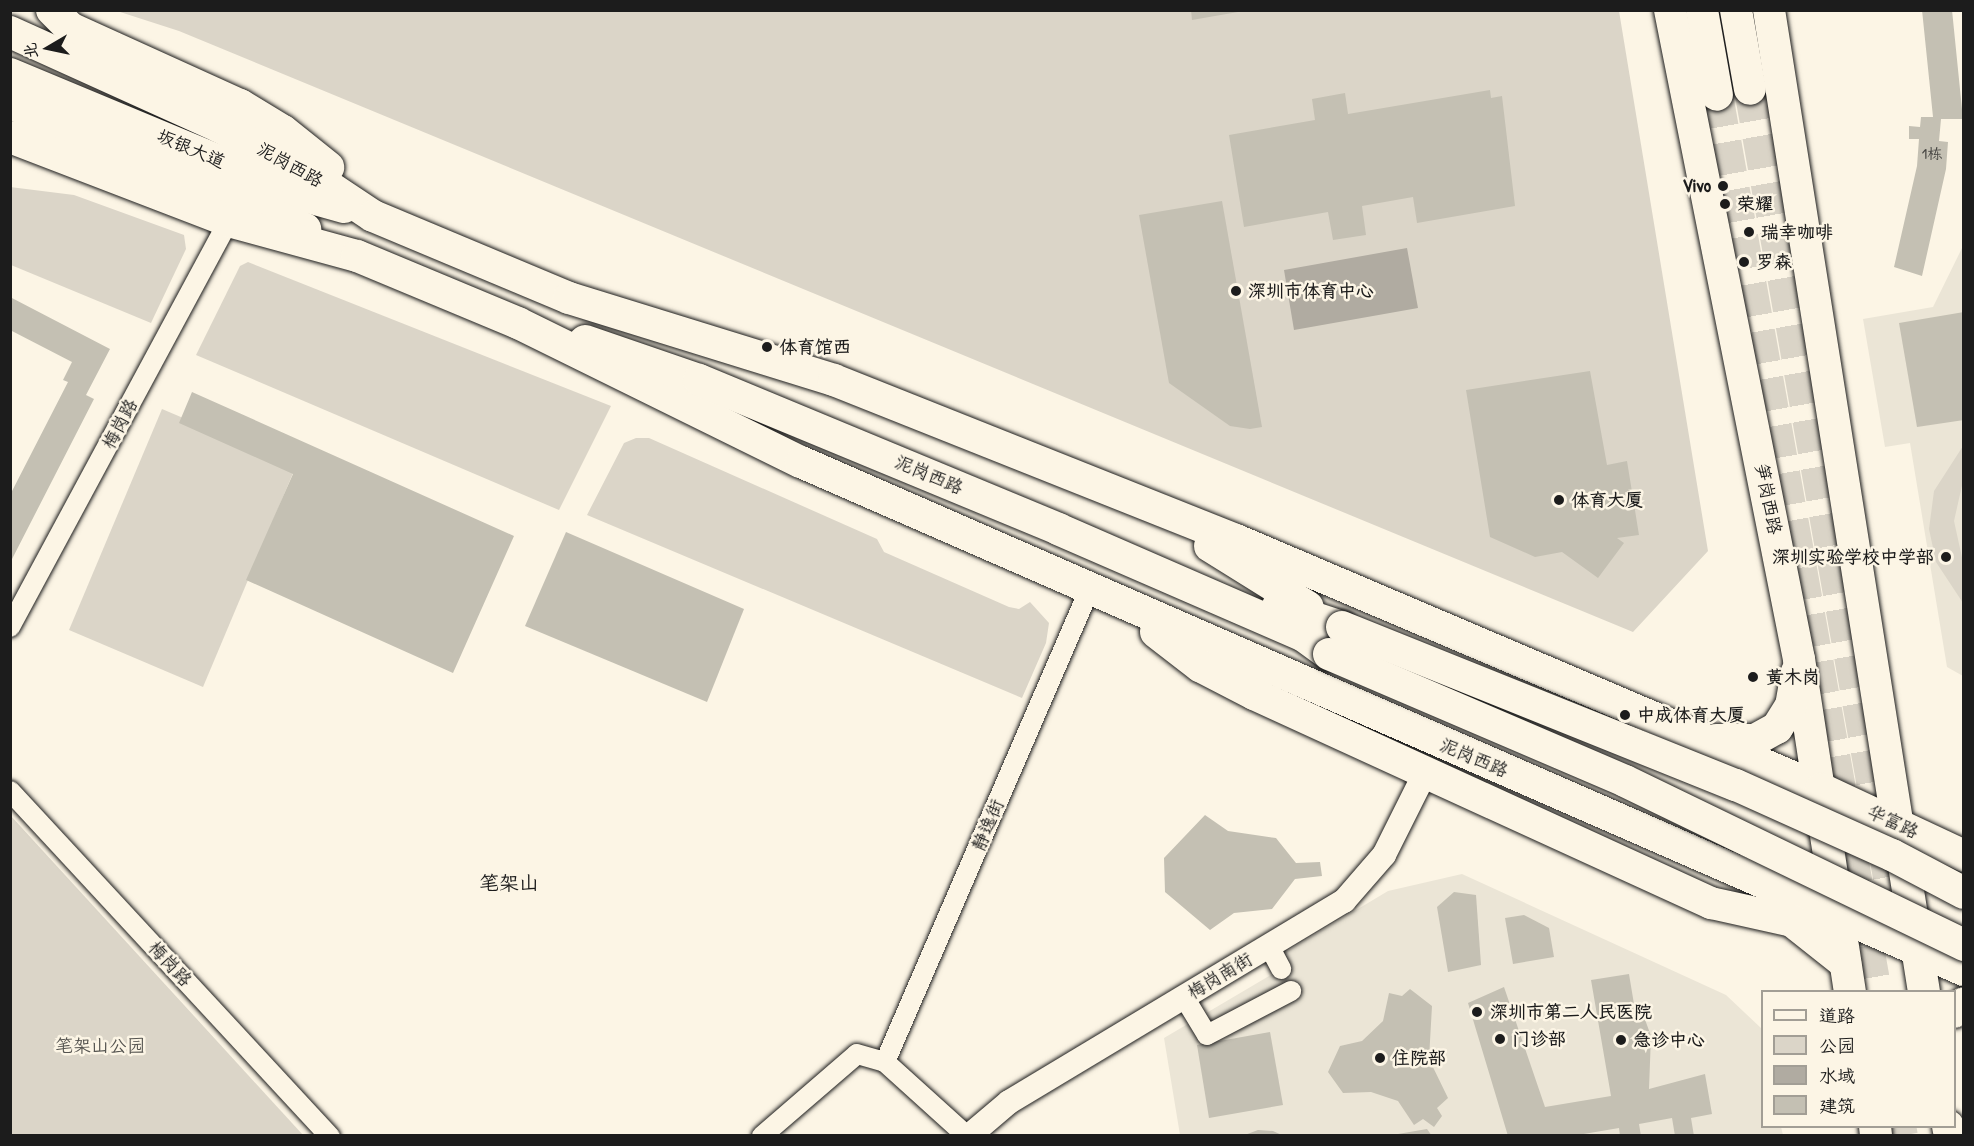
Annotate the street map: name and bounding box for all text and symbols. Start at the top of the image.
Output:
north arrow [18,18,78,78]
text: 北 [18,41,42,60]
street label: 坂银大道 [154,125,228,173]
street label: 泥岗西路 [253,138,327,192]
house number: 1栋 [1922,145,1942,163]
place label: Vivo [1682,175,1711,197]
marker: Vivo [1716,179,1730,193]
place label: 荣耀 [1737,193,1773,215]
marker: 荣耀 [1718,197,1732,211]
place label: 瑞幸咖啡 [1761,221,1833,243]
marker: 瑞幸咖啡 [1742,225,1756,239]
place label: 罗森 [1756,251,1792,273]
marker: 罗森 [1737,255,1751,269]
place label: 深圳市体育中心 [1248,280,1374,302]
marker: 深圳市体育中心 [1229,284,1243,298]
place label: 体育馆西 [779,336,851,358]
marker: 体育馆西 [760,340,774,354]
street label: 梅岗路 [98,395,142,453]
street label: 泥岗西路 [892,451,966,499]
street label: 笋岗西路 [1751,462,1785,536]
place label: 体育大厦 [1571,489,1643,511]
marker: 体育大厦 [1552,493,1566,507]
place label: 深圳实验学校中学部 [1772,546,1934,568]
marker: 深圳实验学校中学部 [1939,550,1953,564]
place label: 黄木岗 [1766,666,1820,688]
marker: 黄木岗 [1744,668,1762,686]
place label: 中成体育大厦 [1637,704,1745,726]
marker: 中成体育大厦 [1618,708,1632,722]
street label: 泥岗西路 [1437,734,1511,782]
street label: 静逸街 [968,796,1008,854]
street label: 华富路 [1864,801,1922,843]
district label: 笔架山 [479,870,539,894]
street label: 梅岗路 [144,937,196,991]
street label: 梅岗南街 [1184,948,1256,1004]
legend [1761,990,1956,1128]
place label: 深圳市第二人民医院 [1490,1001,1652,1023]
marker: 深圳市第二人民医院 [1468,1003,1486,1021]
text: 道路 [1819,1003,1855,1028]
place label: 门诊部 [1512,1028,1566,1050]
place label: 急诊中心 [1633,1029,1705,1051]
marker: 门诊部 [1493,1032,1507,1046]
marker: 急诊中心 [1614,1033,1628,1047]
text: 公园 [1819,1033,1855,1058]
park label: 笔架山公园 [55,1035,145,1057]
place label: 住院部 [1392,1047,1446,1069]
marker: 住院部 [1373,1051,1387,1065]
text: 水域 [1819,1063,1855,1088]
text: 建筑 [1819,1093,1855,1118]

